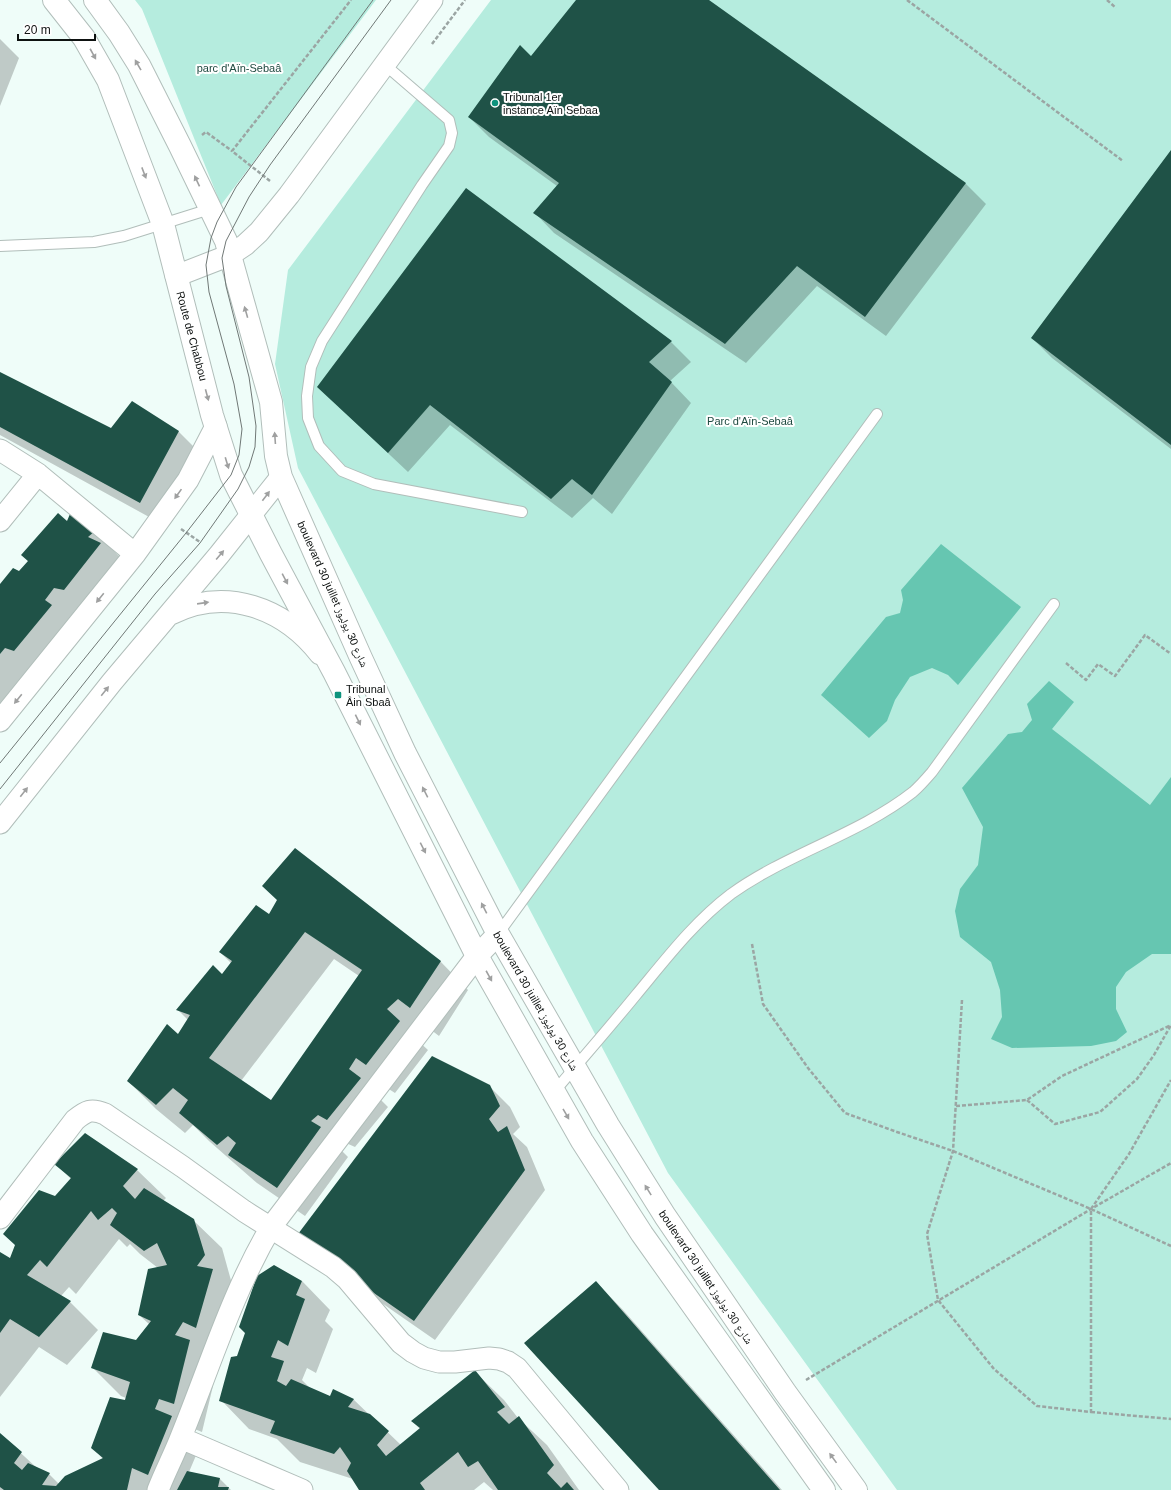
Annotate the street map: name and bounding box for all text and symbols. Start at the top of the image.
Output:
scale bar [18,16,95,42]
text: 20 m [24,23,51,37]
one-way arrow [90,48,97,60]
one-way arrow [135,59,142,71]
park label: parc d'Aïn-Sebaâ [197,62,282,74]
place label: Tribunal 1er instance Aïn Sebaa [503,91,599,116]
marker: Tribunal 1er instance Aïn Sebaa [490,98,500,108]
one-way arrow [141,168,147,180]
one-way arrow [194,175,200,187]
street label: Route de Chabbou [174,290,210,382]
one-way arrow [243,306,249,318]
one-way arrow [204,389,210,401]
park label: Parc d'Aïn-Sebaâ [707,415,794,427]
one-way arrow [271,432,278,445]
one-way arrow [224,457,230,469]
one-way arrow [174,489,182,499]
one-way arrow [262,490,270,501]
street label: boulevard 30 juillet شارع 30 يوليوز [294,519,371,669]
one-way arrow [215,549,224,560]
one-way arrow [282,574,288,585]
one-way arrow [95,592,104,603]
one-way arrow [197,600,209,606]
place label: Tribunal Âin Sbaâ [346,683,392,708]
one-way arrow [101,685,110,696]
marker: Tribunal Âin Sbaâ [333,690,343,700]
one-way arrow [14,694,23,704]
one-way arrow [355,714,361,725]
one-way arrow [20,787,28,798]
one-way arrow [422,787,428,798]
one-way arrow [420,842,426,854]
one-way arrow [481,902,488,914]
street label: boulevard 30 juillet شارع 30 يوليوز [490,929,581,1073]
one-way arrow [485,970,492,982]
one-way arrow [563,1108,570,1120]
one-way arrow [645,1184,652,1196]
street label: boulevard 30 juillet شارع 30 يوليوز [656,1208,755,1347]
one-way arrow [829,1453,837,1464]

